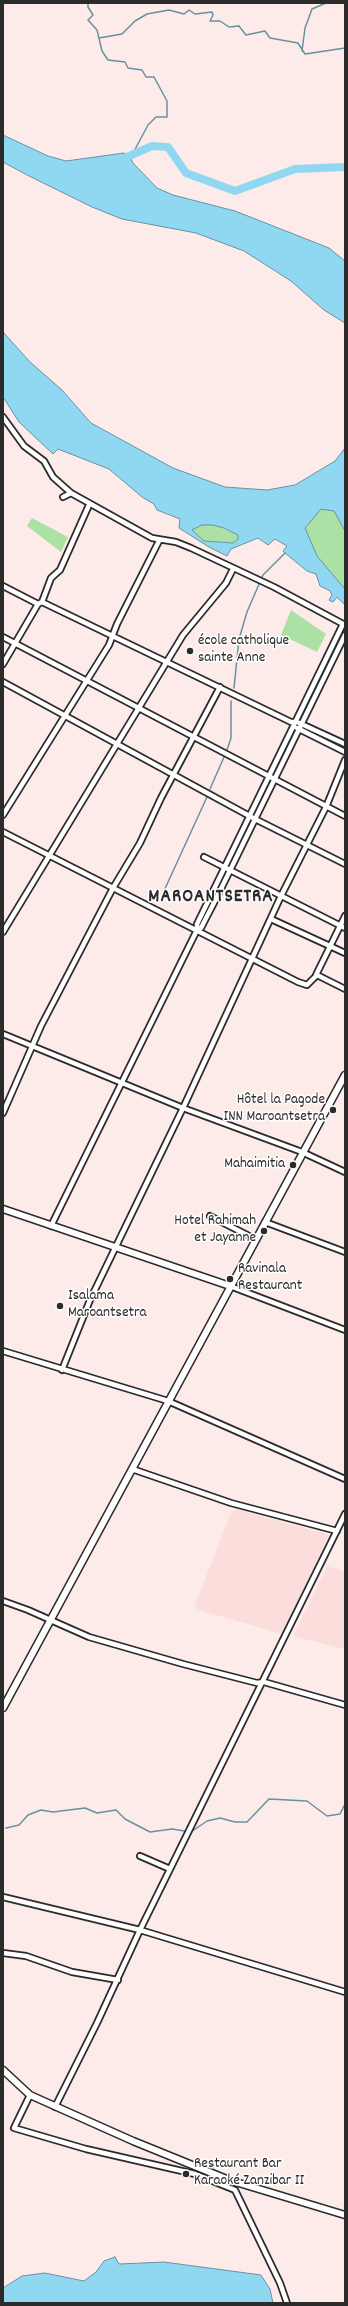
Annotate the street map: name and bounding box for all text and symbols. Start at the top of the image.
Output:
place label: école catholique sainte Anne [198,633,289,668]
marker: école catholique sainte Anne [185,646,195,656]
district label: MAROANTSETRA [148,887,274,909]
place label: Hôtel la Pagode INN Maroantsetra [223,1092,325,1127]
marker: Hôtel la Pagode INN Maroantsetra [328,1105,338,1115]
place label: Mahaimitia [224,1156,285,1174]
marker: Mahaimitia [288,1160,298,1170]
place label: Hotel Rahimah et Jayanne [174,1213,256,1248]
marker: Hotel Rahimah et Jayanne [259,1226,269,1236]
place label: Ravinala Restaurant [238,1261,302,1296]
marker: Ravinala Restaurant [225,1274,235,1284]
place label: Isalama Maroantsetra [68,1288,147,1323]
marker: Isalama Maroantsetra [55,1301,65,1311]
place label: Restaurant Bar Karaoké Zanzibar II [194,2156,304,2191]
marker: Restaurant Bar Karaoké Zanzibar II [181,2169,191,2179]

